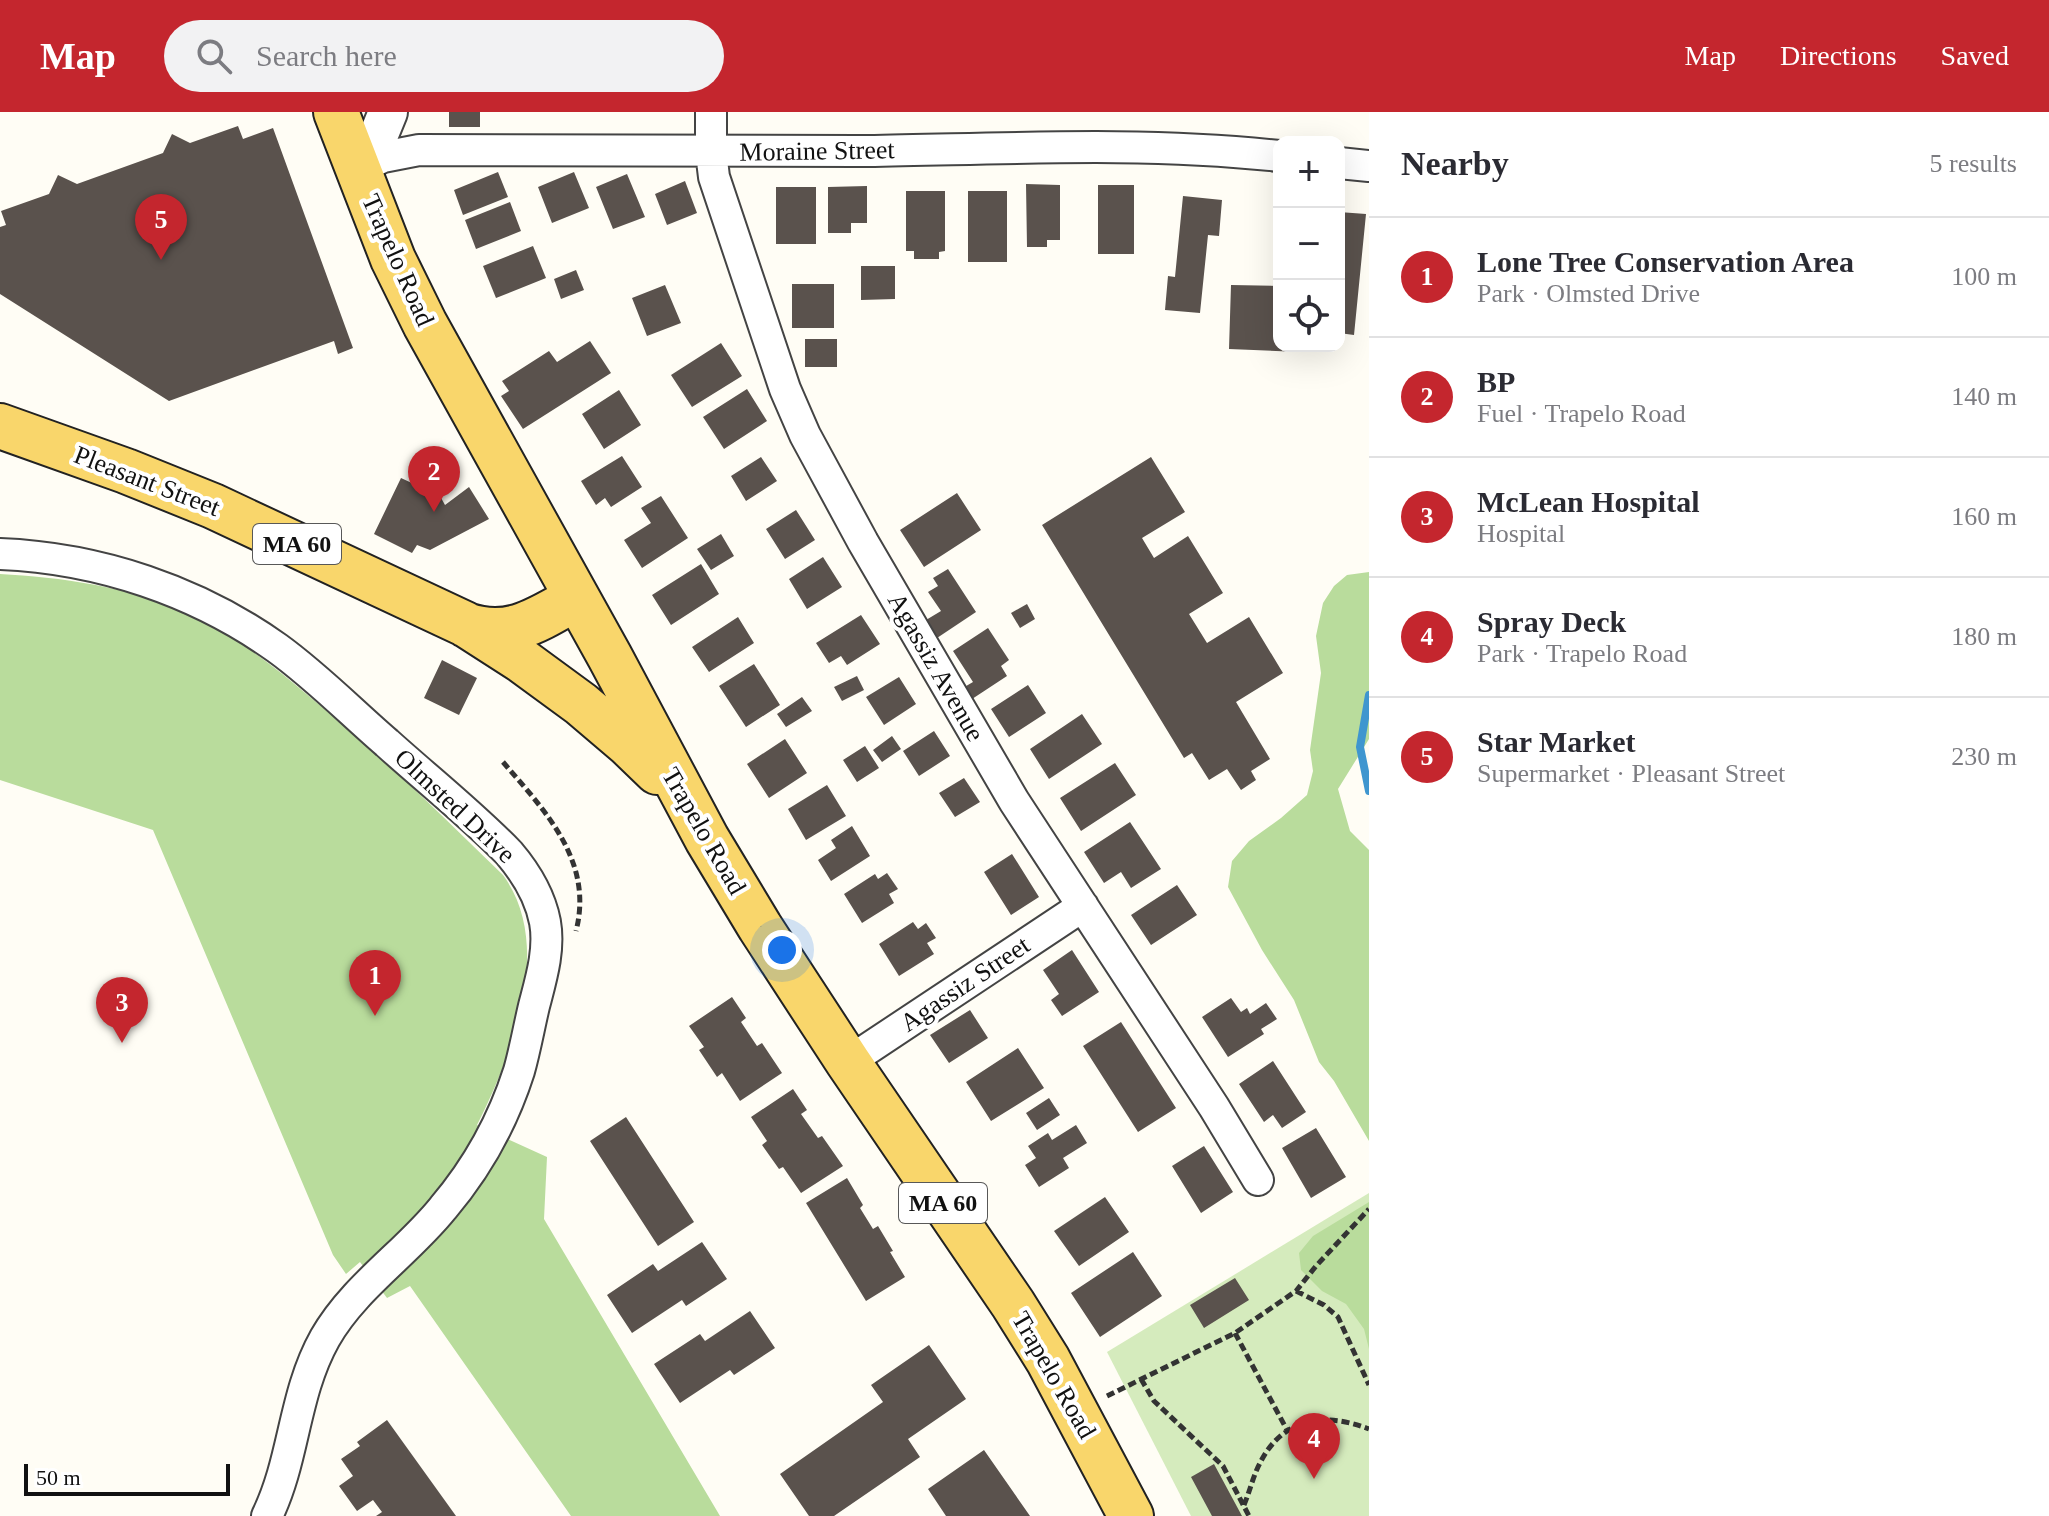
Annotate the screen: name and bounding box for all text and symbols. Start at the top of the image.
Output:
search box [164,20,724,92]
icon: search [192,34,236,78]
text: Map [40,35,116,77]
text: Search here [256,39,397,72]
text: Map [1685,40,1736,71]
text: Directions [1780,40,1897,71]
text: Saved [1941,40,2009,71]
street label: Moraine Street [739,135,896,167]
map controls [1273,136,1345,352]
button: + [1273,136,1345,208]
text: Nearby [1401,145,1509,182]
text: 5 results [1930,149,2017,178]
street label: Trapelo Road [356,190,440,330]
pin: 5 [135,194,187,260]
button: − [1273,208,1345,280]
text: Lone Tree Conservation Area [1477,245,1854,278]
text: 1 [1421,262,1434,291]
text: 100 m [1951,262,2017,291]
text: Park · Olmsted Drive [1477,279,1700,308]
button: locate [1273,280,1345,352]
text: BP [1477,365,1515,398]
text: 2 [1421,382,1434,411]
text: 140 m [1951,382,2017,411]
text: Fuel · Trapelo Road [1477,399,1686,428]
street label: Pleasant Street [70,440,225,522]
pin: 2 [408,446,460,512]
text: McLean Hospital [1477,485,1700,518]
text: 3 [1421,502,1434,531]
text: 160 m [1951,502,2017,531]
text: Hospital [1477,519,1565,548]
road number: MA 60 [253,524,341,564]
street label: Agassiz Avenue [882,588,990,746]
text: Spray Deck [1477,605,1626,638]
text: 4 [1421,622,1434,651]
text: 180 m [1951,622,2017,651]
text: Park · Trapelo Road [1477,639,1687,668]
text: Star Market [1477,725,1636,758]
text: 5 [1421,742,1434,771]
text: 230 m [1951,742,2017,771]
street label: Olmsted Drive [389,743,521,869]
text: Supermarket · Pleasant Street [1477,759,1785,788]
street label: Trapelo Road [656,763,752,899]
your location [762,930,802,970]
street label: Agassiz Street [895,930,1036,1038]
pin: 1 [349,950,401,1016]
pin: 3 [96,977,148,1043]
road number: MA 60 [899,1183,987,1223]
street label: Trapelo Road [1006,1307,1102,1443]
pin: 4 [1288,1413,1340,1479]
scale bar [24,1460,230,1496]
text: 50 m [36,1465,81,1490]

